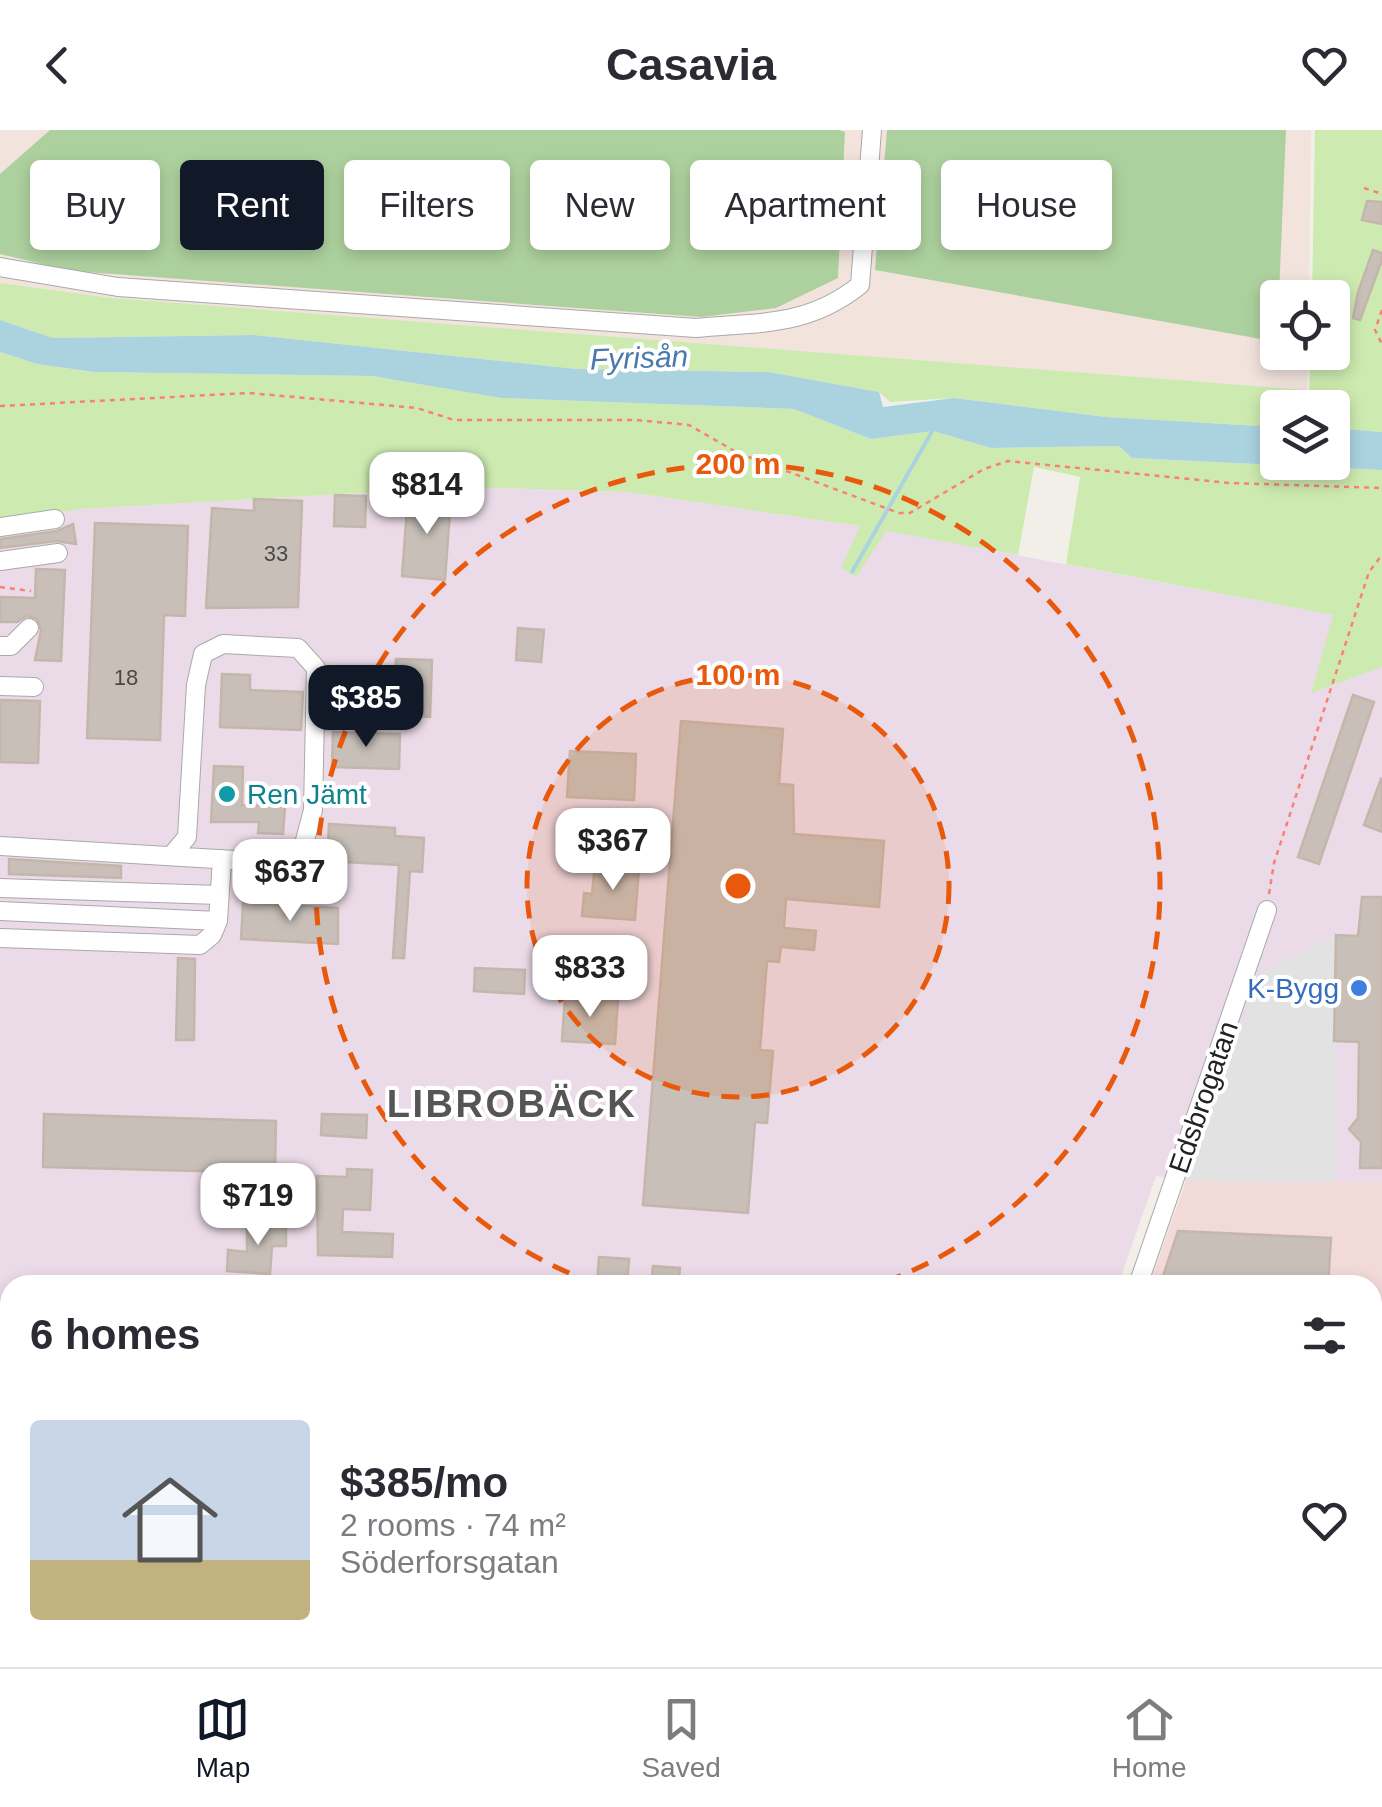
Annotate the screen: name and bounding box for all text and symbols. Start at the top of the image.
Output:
icon: back [30,38,85,93]
icon: heart [1297,38,1352,93]
text: Casavia [606,39,776,90]
chip: Buy [30,160,160,250]
chip: Rent [180,160,324,250]
chip: Filters [344,160,510,250]
chip: New [530,160,670,250]
chip: Apartment [690,160,921,250]
chip: House [941,160,1112,250]
map controls [1260,280,1350,480]
button: locate [1260,280,1350,370]
water label: Fyrisån [589,339,689,376]
button: layers [1260,390,1350,480]
text: 200 m [695,447,781,480]
pin: $814 [368,452,486,537]
text: $814 [391,466,463,502]
house number: 33 [264,541,288,566]
text: 100 m [695,658,781,691]
house number: 18 [114,665,138,690]
pin: $385 [307,665,425,750]
text: $385 [330,679,402,715]
place label: Ren Jämt [247,779,367,810]
marker: Ren Jämt [216,783,238,805]
pin: $367 [554,808,672,893]
text: $367 [577,822,649,858]
pin: $637 [231,839,349,924]
text: $637 [254,853,326,889]
centre of rings [720,868,756,904]
pin: $833 [531,935,649,1020]
text: $833 [554,949,626,985]
place label: K-Bygg [1247,973,1339,1004]
marker: K-Bygg [1348,977,1370,999]
street label: Edsbrogatan [1163,1017,1244,1177]
district label: LIBROBÄCK [387,1083,637,1125]
pin: $719 [199,1163,317,1248]
text: $719 [222,1177,294,1213]
icon: filters [1297,1308,1352,1363]
text: 6 homes [30,1311,200,1358]
text: $385/mo [340,1459,508,1506]
icon: home [110,1460,230,1580]
icon: heart [1297,1493,1352,1548]
text: 2 rooms · 74 m² [340,1507,566,1543]
text: Söderforsgatan [340,1544,559,1580]
tab: Map [195,1692,250,1784]
tab: Saved [641,1692,721,1784]
tab: Home [1112,1692,1186,1784]

